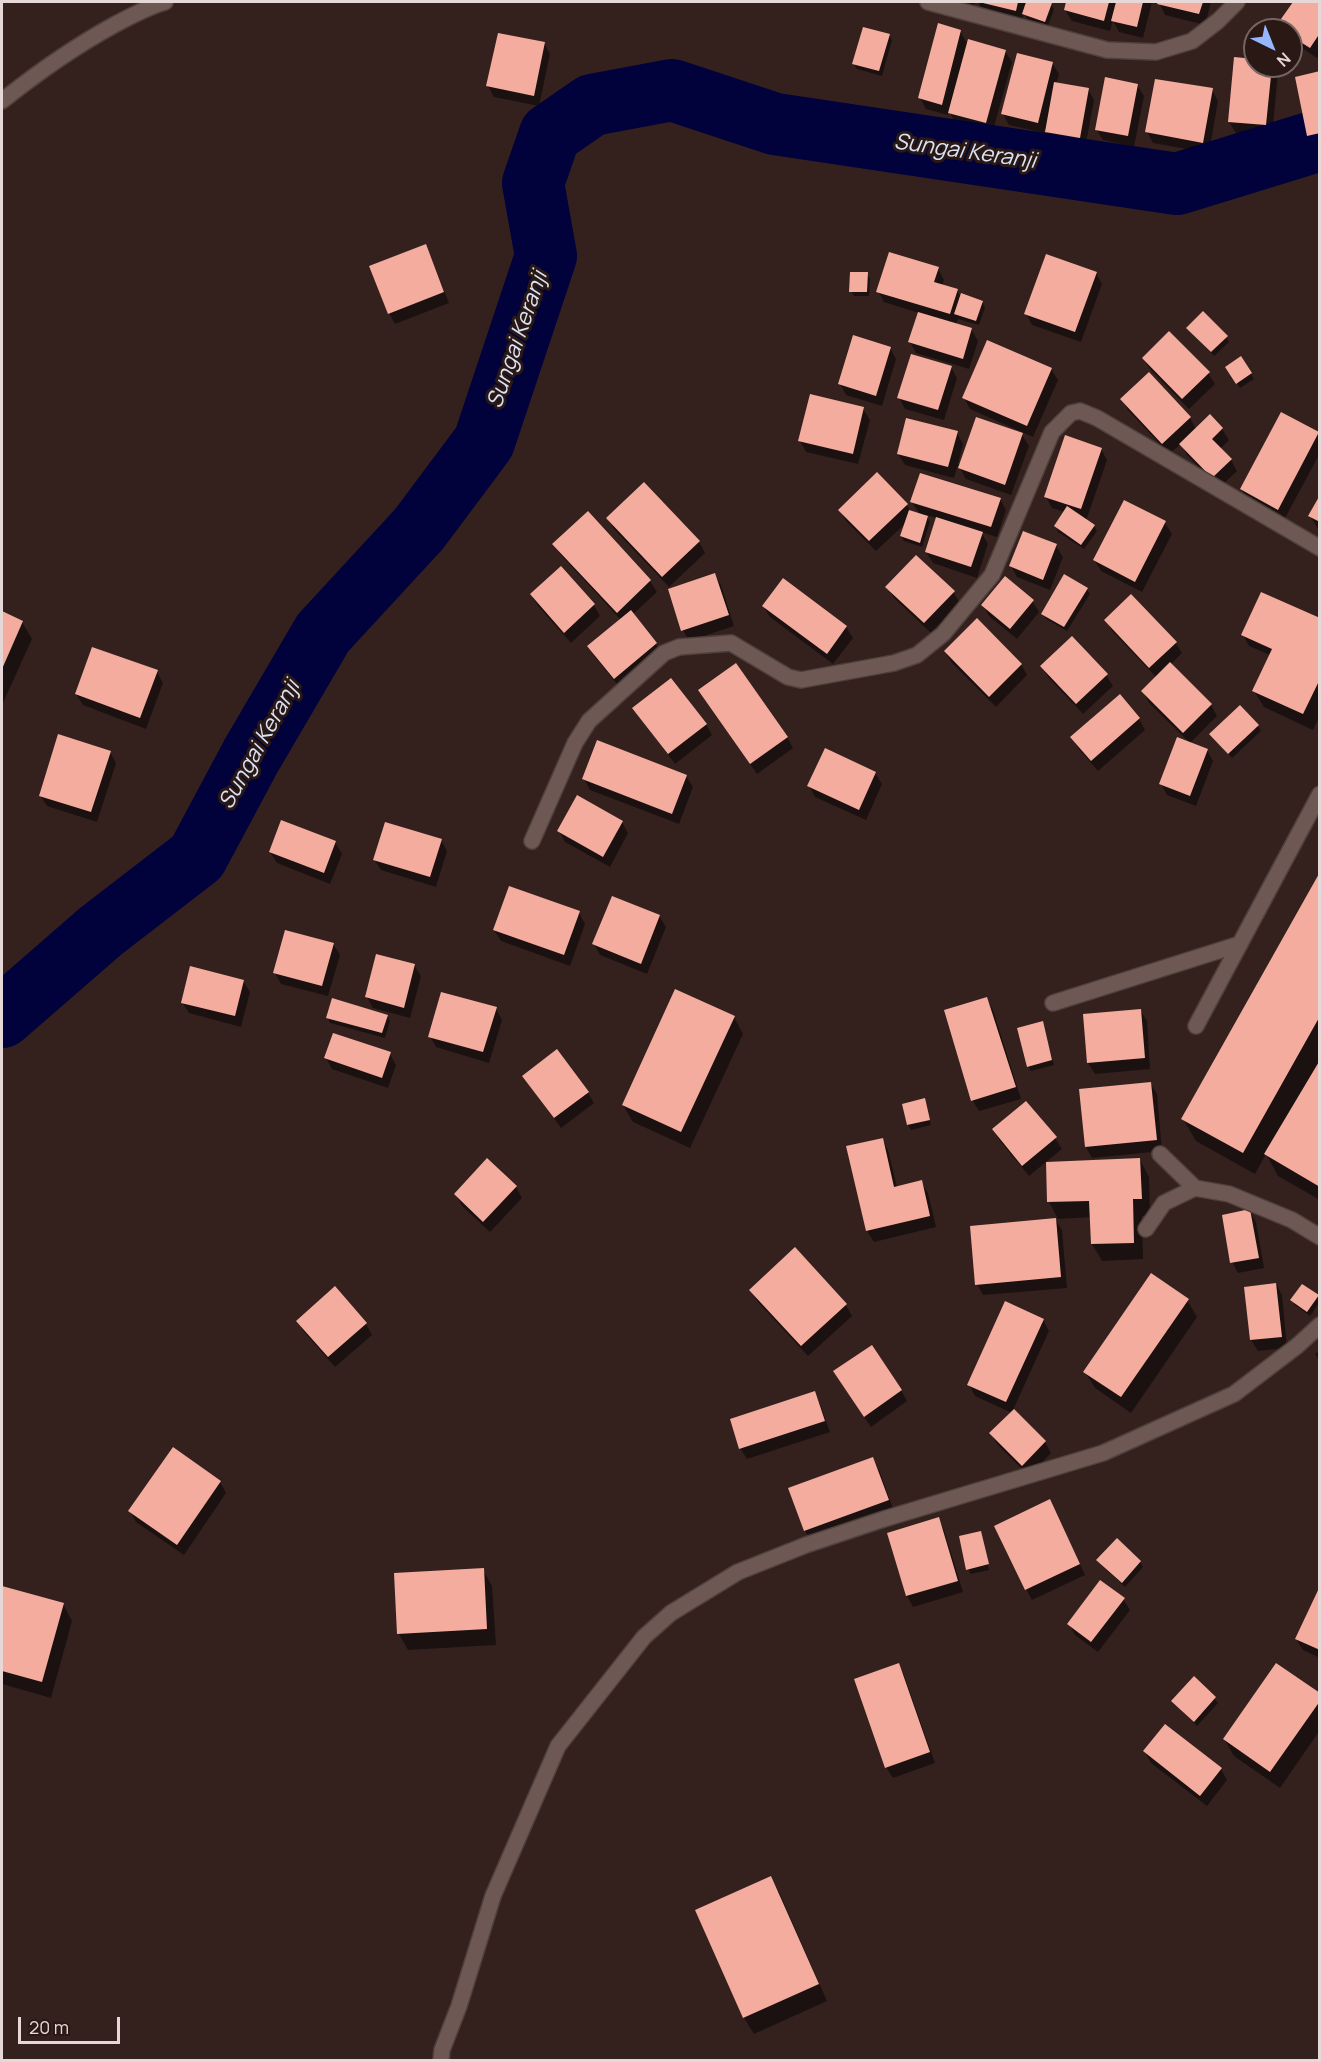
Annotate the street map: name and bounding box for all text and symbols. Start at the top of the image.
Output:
north arrow [1243,18,1303,78]
text: N [1272,48,1296,72]
water label: Sungai Keranji [892,129,1038,175]
water label: Sungai Keranji [482,268,554,412]
water label: Sungai Keranji [214,676,306,814]
scale bar [21,2005,123,2043]
text: 20 m [29,2015,69,2039]

